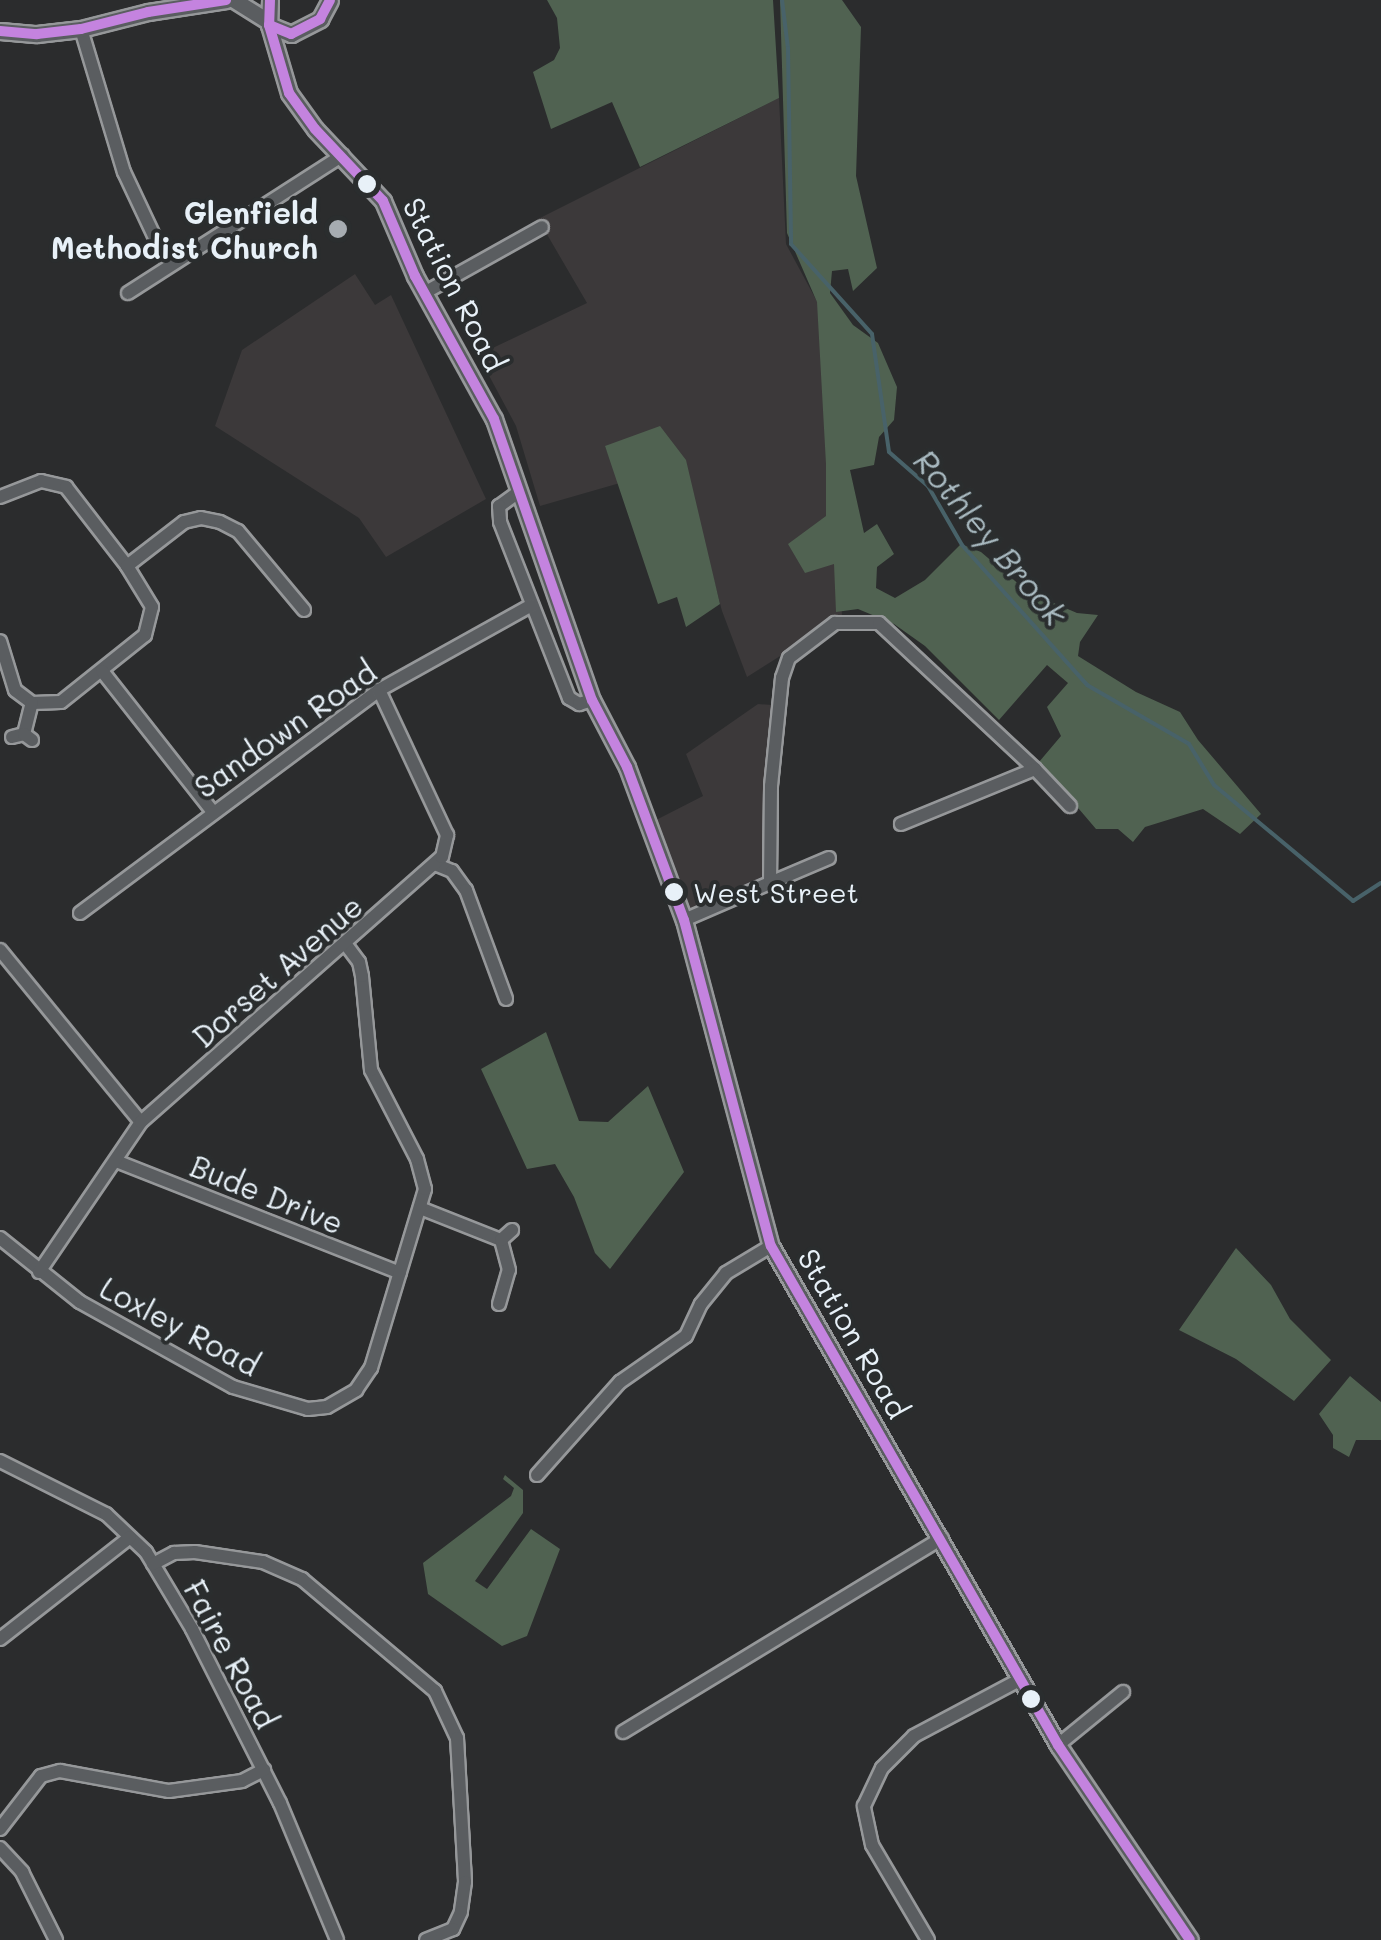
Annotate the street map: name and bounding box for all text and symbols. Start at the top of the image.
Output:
unlabelled marker [357,174,377,194]
street label: Station Road [396,191,514,377]
place label: Glenfield Methodist Church [51,194,318,264]
marker: Glenfield Methodist Church [327,218,349,240]
water label: Rothley Brook [906,441,1076,633]
street label: Sandown Road [187,653,383,805]
place label: West Street [693,875,859,909]
marker: West Street [664,882,684,902]
street label: Dorset Avenue [185,887,369,1055]
street label: Bude Drive [185,1147,349,1241]
street label: Station Road [791,1242,917,1424]
street label: Loxley Road [94,1269,266,1383]
street label: Faire Road [177,1574,285,1734]
unlabelled marker [1021,1689,1041,1709]

